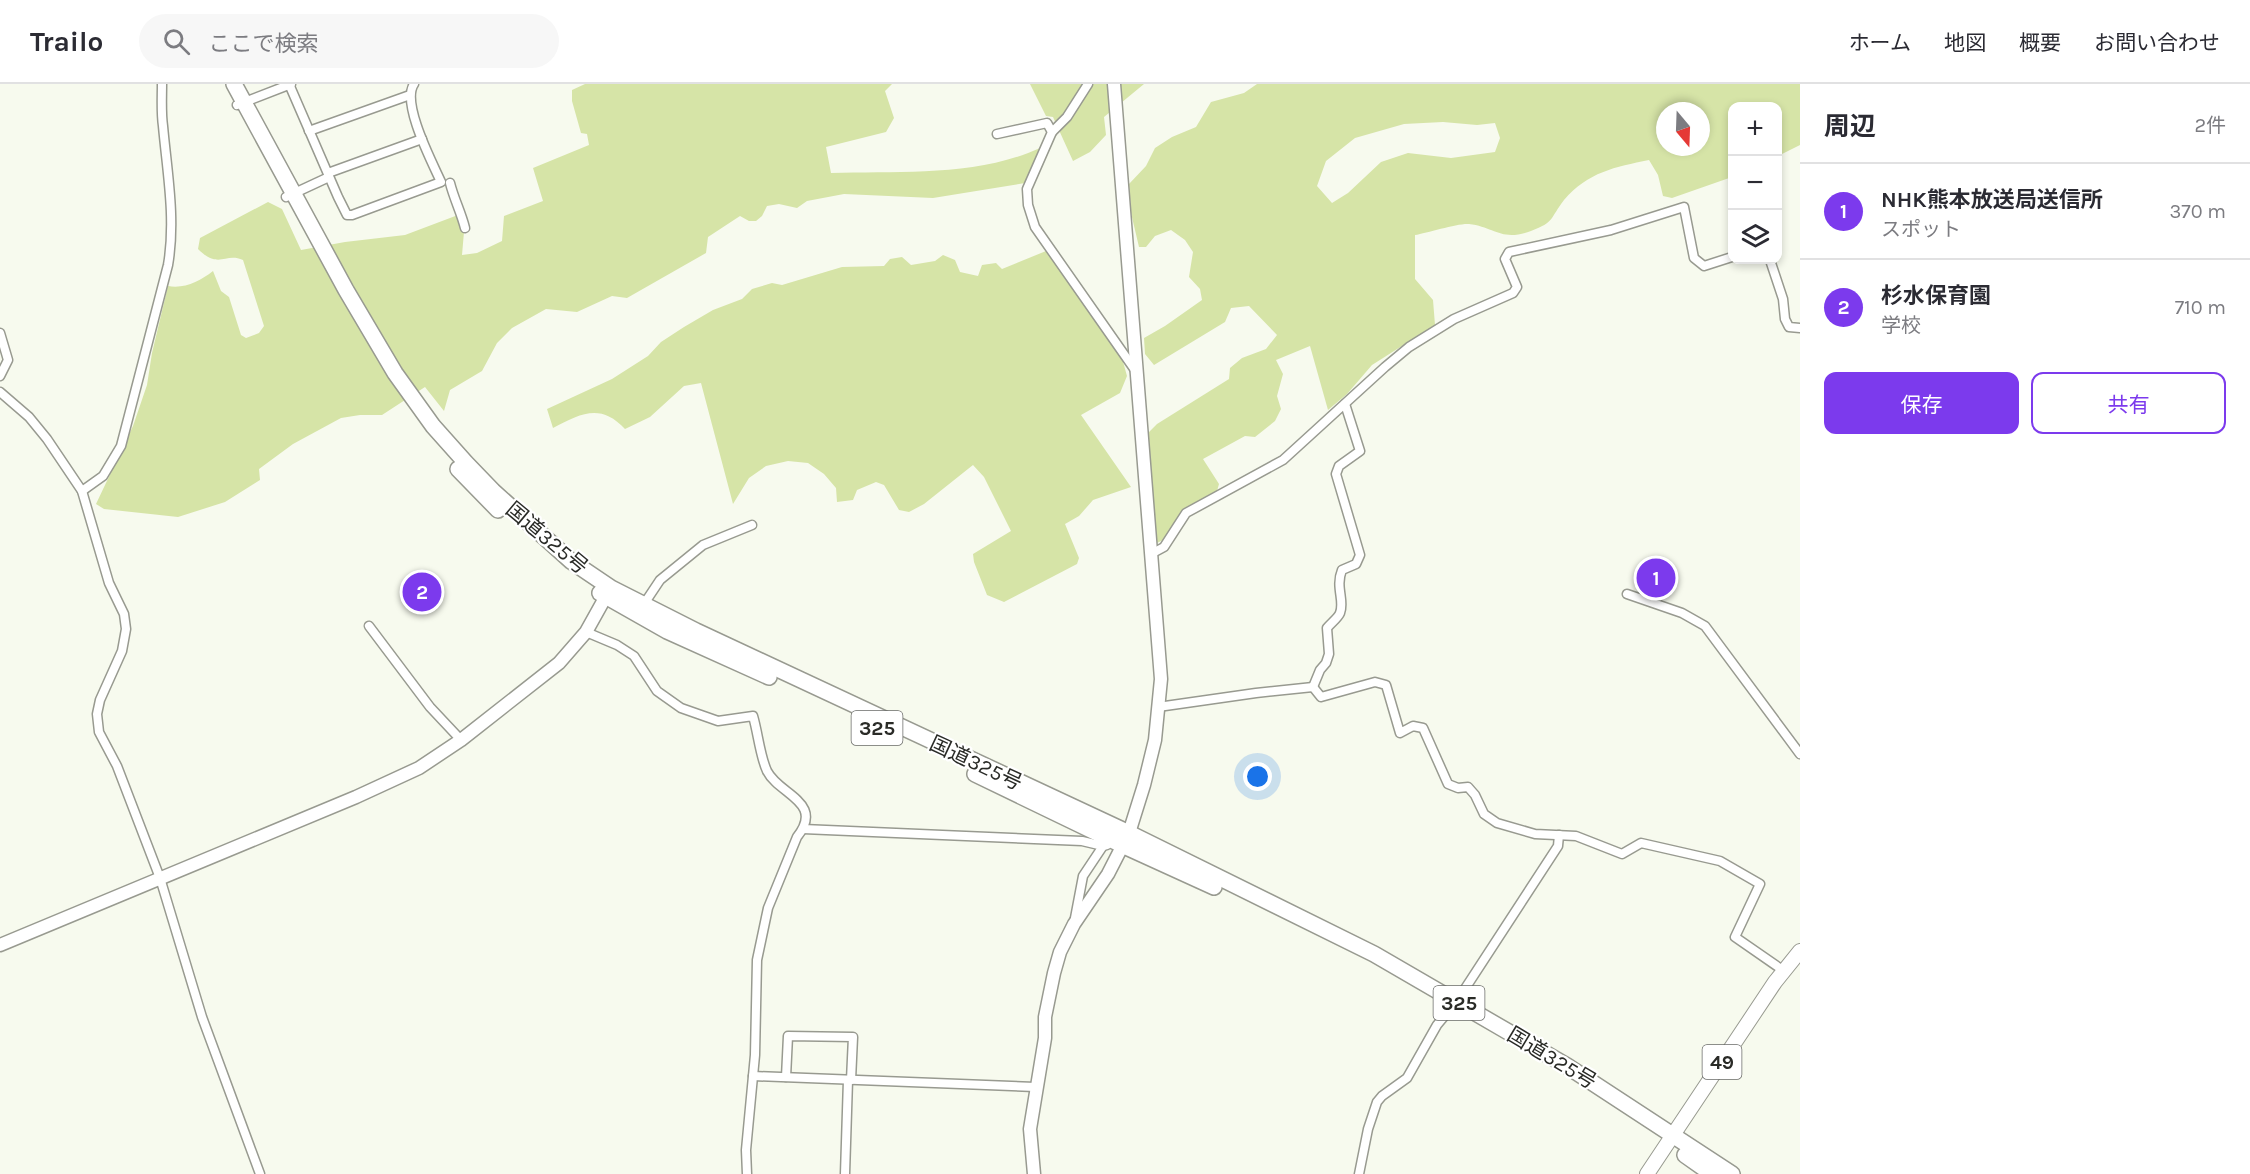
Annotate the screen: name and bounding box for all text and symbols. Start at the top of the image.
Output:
search box [139,14,559,68]
text: Trailo [30,25,103,58]
icon: search [160,25,193,58]
text: ここで検索 [208,31,318,57]
text: ホーム [1849,31,1911,55]
text: 地図 [1944,31,1986,55]
text: 概要 [2019,31,2061,55]
text: お問い合わせ [2094,31,2220,55]
north arrow [1656,102,1710,156]
map controls [1728,102,1782,264]
button: + [1728,102,1782,156]
text: 周辺 [1824,111,1876,142]
text: 2件 [2194,114,2226,137]
button: − [1728,156,1782,210]
text: NHK熊本放送局送信所 [1881,187,2103,213]
text: 1 [1840,200,1847,223]
text: 370 m [2169,200,2226,223]
button: layers [1728,210,1782,264]
text: スポット [1881,218,1961,241]
text: 杉水保育園 [1881,283,1991,309]
text: 2 [1837,296,1850,319]
text: 710 m [2175,296,2226,319]
text: 学校 [1881,314,1921,337]
button: 保存 [1824,372,2019,434]
button: 共有 [2031,372,2226,434]
street label: 国道325号 [501,497,593,579]
pin: 1 [1636,556,1676,600]
pin: 2 [402,570,442,614]
road number: 325 [852,711,902,745]
street label: 国道325号 [926,731,1026,795]
your location [1243,762,1272,791]
road number: 325 [1434,986,1484,1020]
street label: 国道325号 [1503,1022,1601,1094]
road number: 49 [1702,1045,1742,1079]

